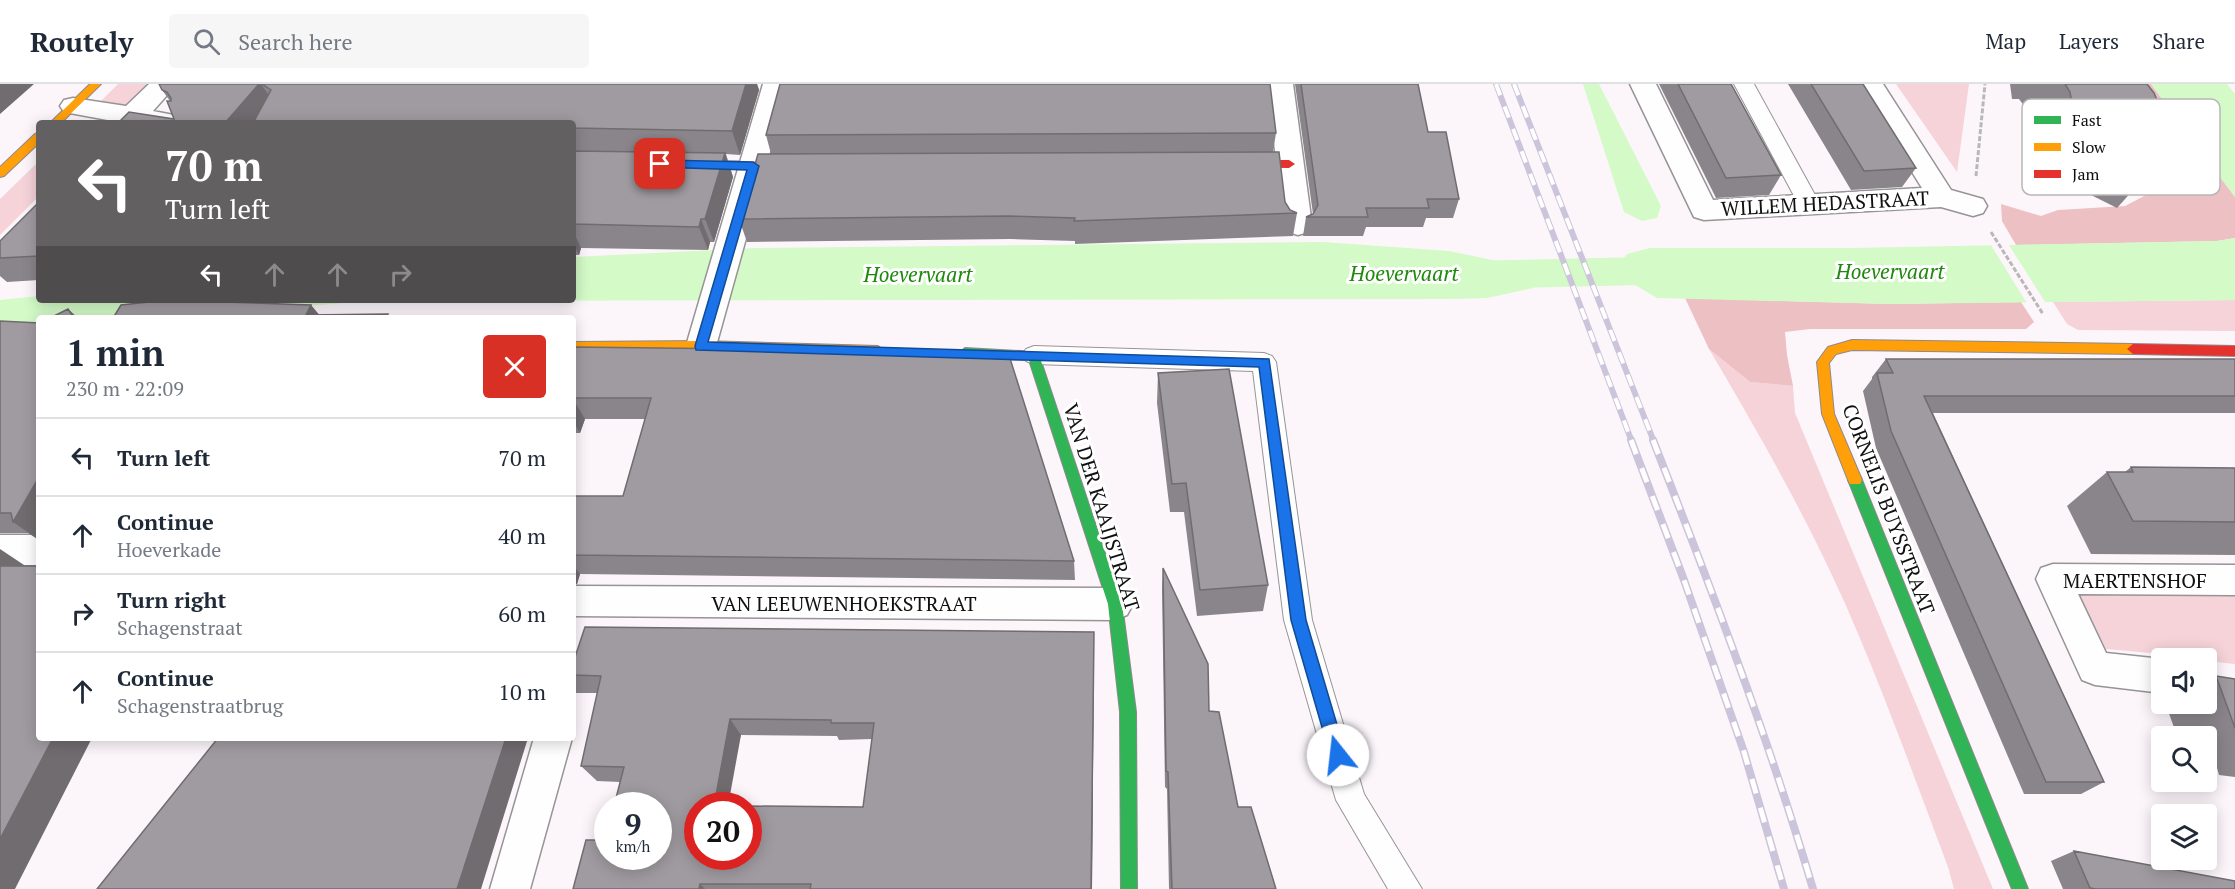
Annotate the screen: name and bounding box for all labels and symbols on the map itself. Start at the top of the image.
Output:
legend [2022,99,2220,195]
text: Fast [2072,109,2102,131]
text: Slow [2072,136,2106,158]
pin [634,138,685,189]
text: Jam [2072,163,2100,185]
street label: WILLEM HEDASTRAAT [1720,184,1930,222]
water label: Hoevervaart [1835,257,1945,285]
water label: Hoevervaart [1349,259,1459,287]
water label: Hoevervaart [863,260,973,288]
street label: VAN DER KAAIJSTRAAT [1058,400,1146,614]
street label: CORNELIS BUYSSTRAAT [1836,400,1942,618]
street label: MAERTENSHOF [2063,567,2207,594]
street label: VAN LEEUWENHOEKSTRAAT [711,590,977,617]
position arrow [1306,723,1370,787]
speed limit sign: 20 [684,792,762,870]

